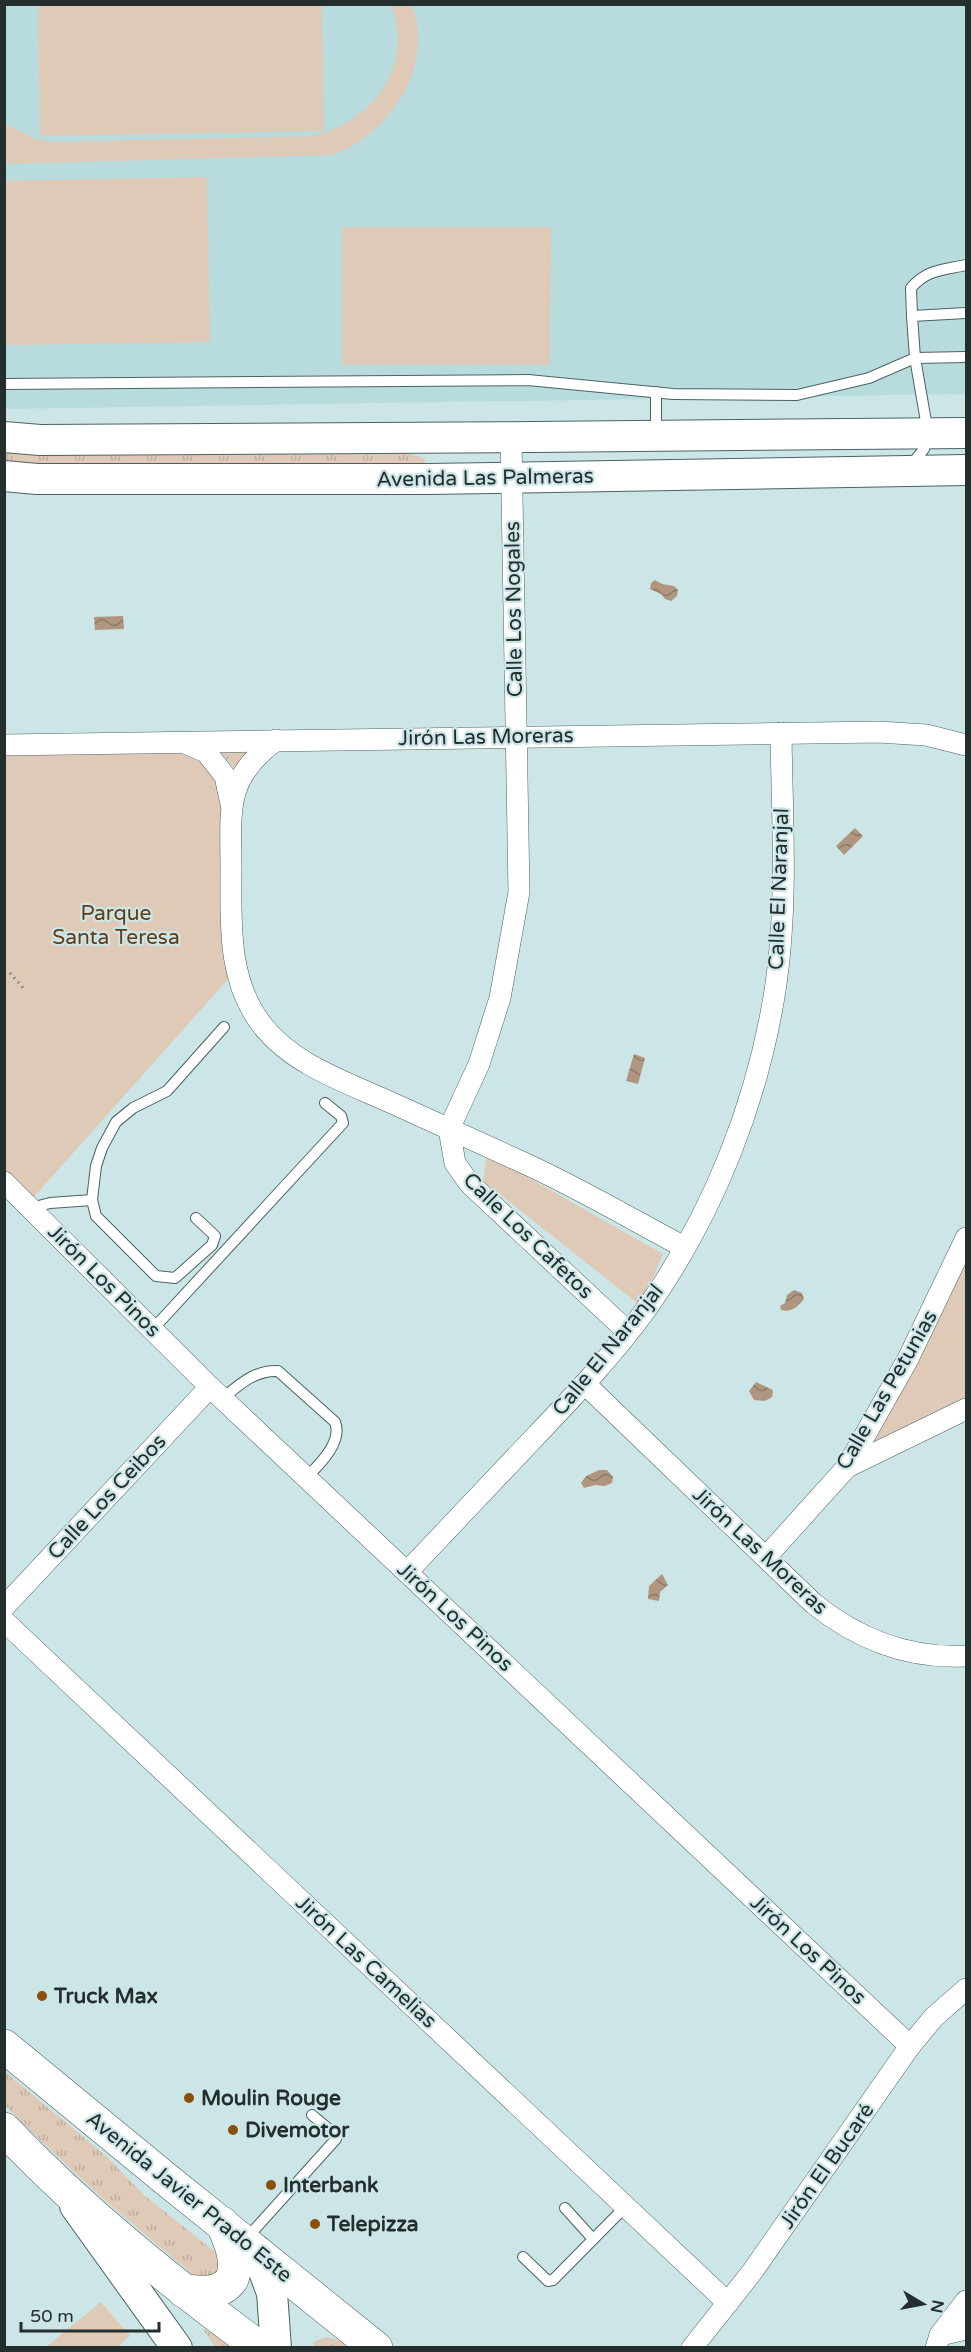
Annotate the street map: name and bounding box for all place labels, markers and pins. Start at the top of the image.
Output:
place label: Truck Max [53,1984,158,2009]
marker: Truck Max [35,1989,49,2003]
place label: Moulin Rouge [201,2086,341,2111]
marker: Moulin Rouge [182,2091,196,2105]
place label: Divemotor [245,2118,350,2143]
marker: Divemotor [226,2123,240,2137]
place label: Interbank [283,2173,379,2198]
marker: Interbank [264,2178,278,2192]
place label: Telepizza [326,2212,419,2237]
marker: Telepizza [308,2217,322,2231]

